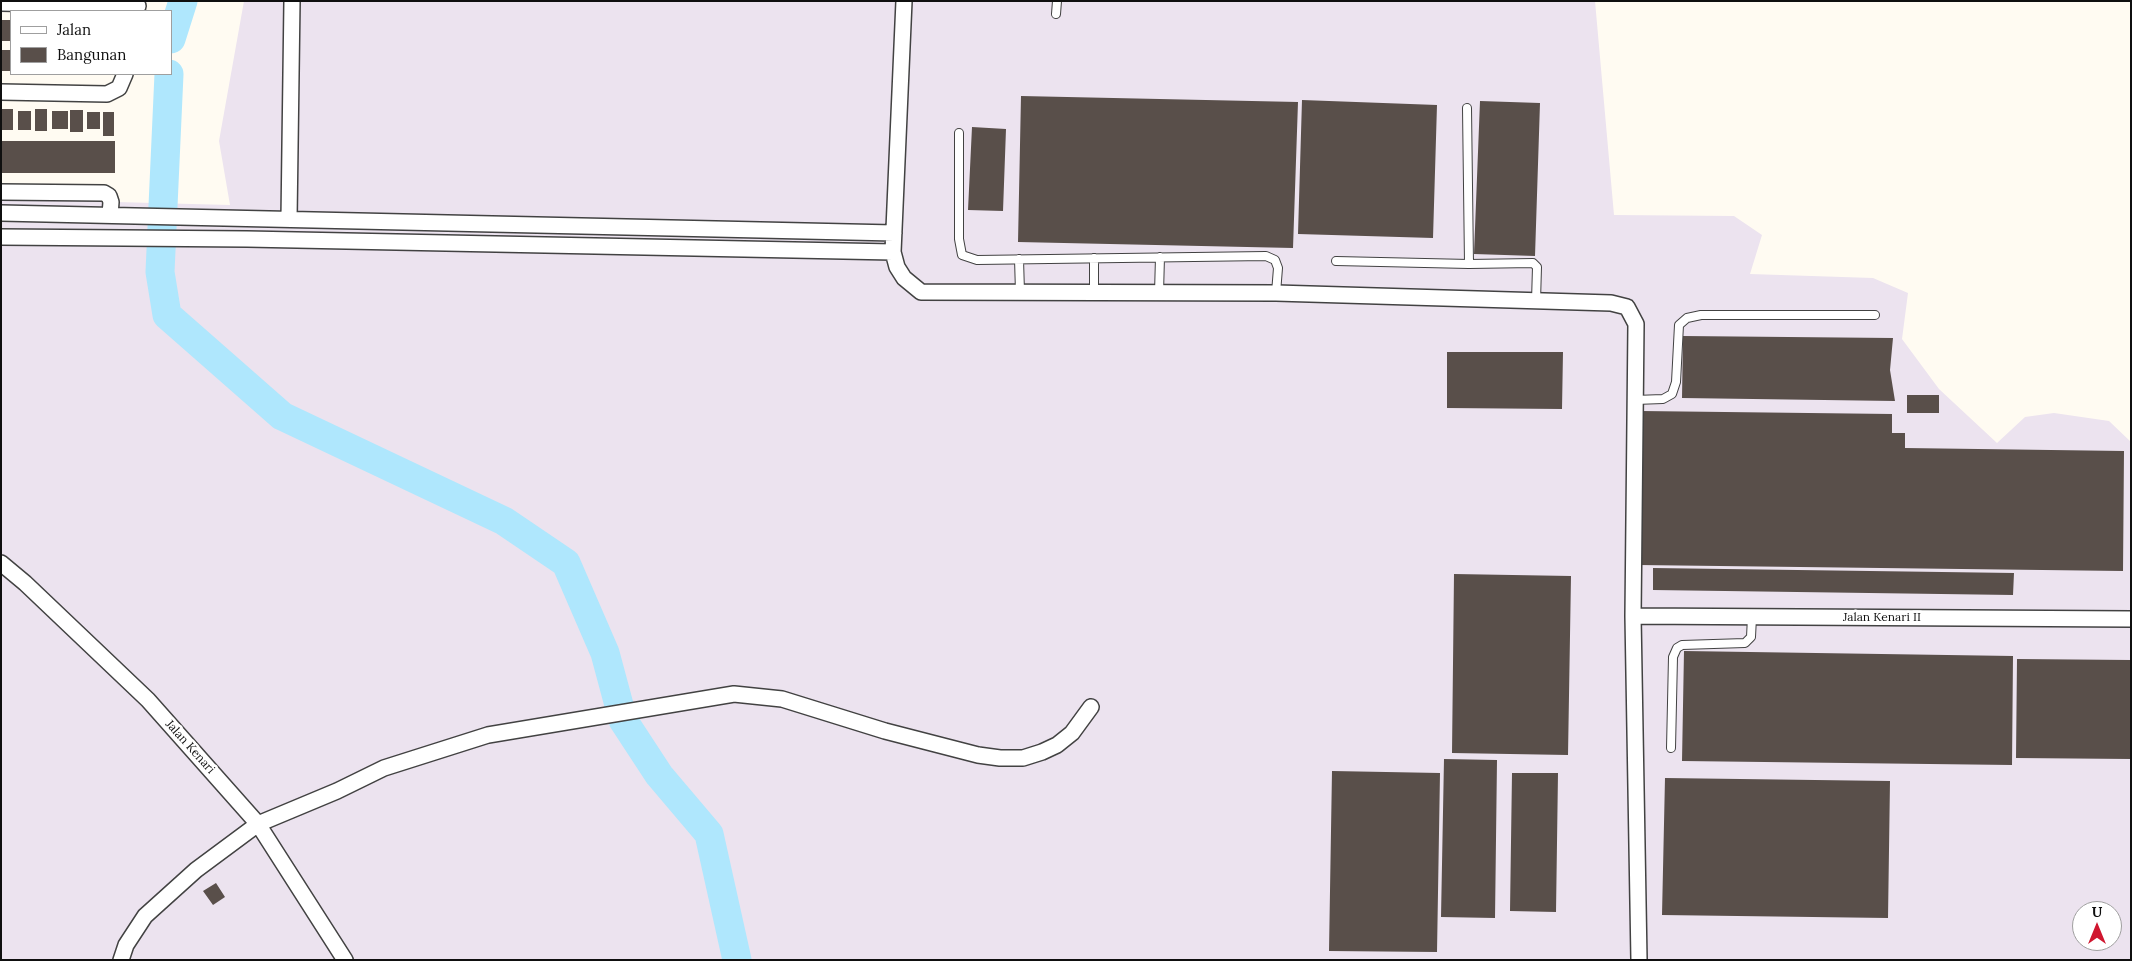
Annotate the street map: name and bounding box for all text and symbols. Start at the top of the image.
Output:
legend [10,10,172,75]
text: Jalan [57,20,91,39]
text: Bangunan [57,45,126,64]
street label: Jalan Kenari II [1843,611,1921,625]
street label: Jalan Kenari [162,717,218,777]
north arrow [2072,901,2122,951]
text: U [2092,903,2102,921]

